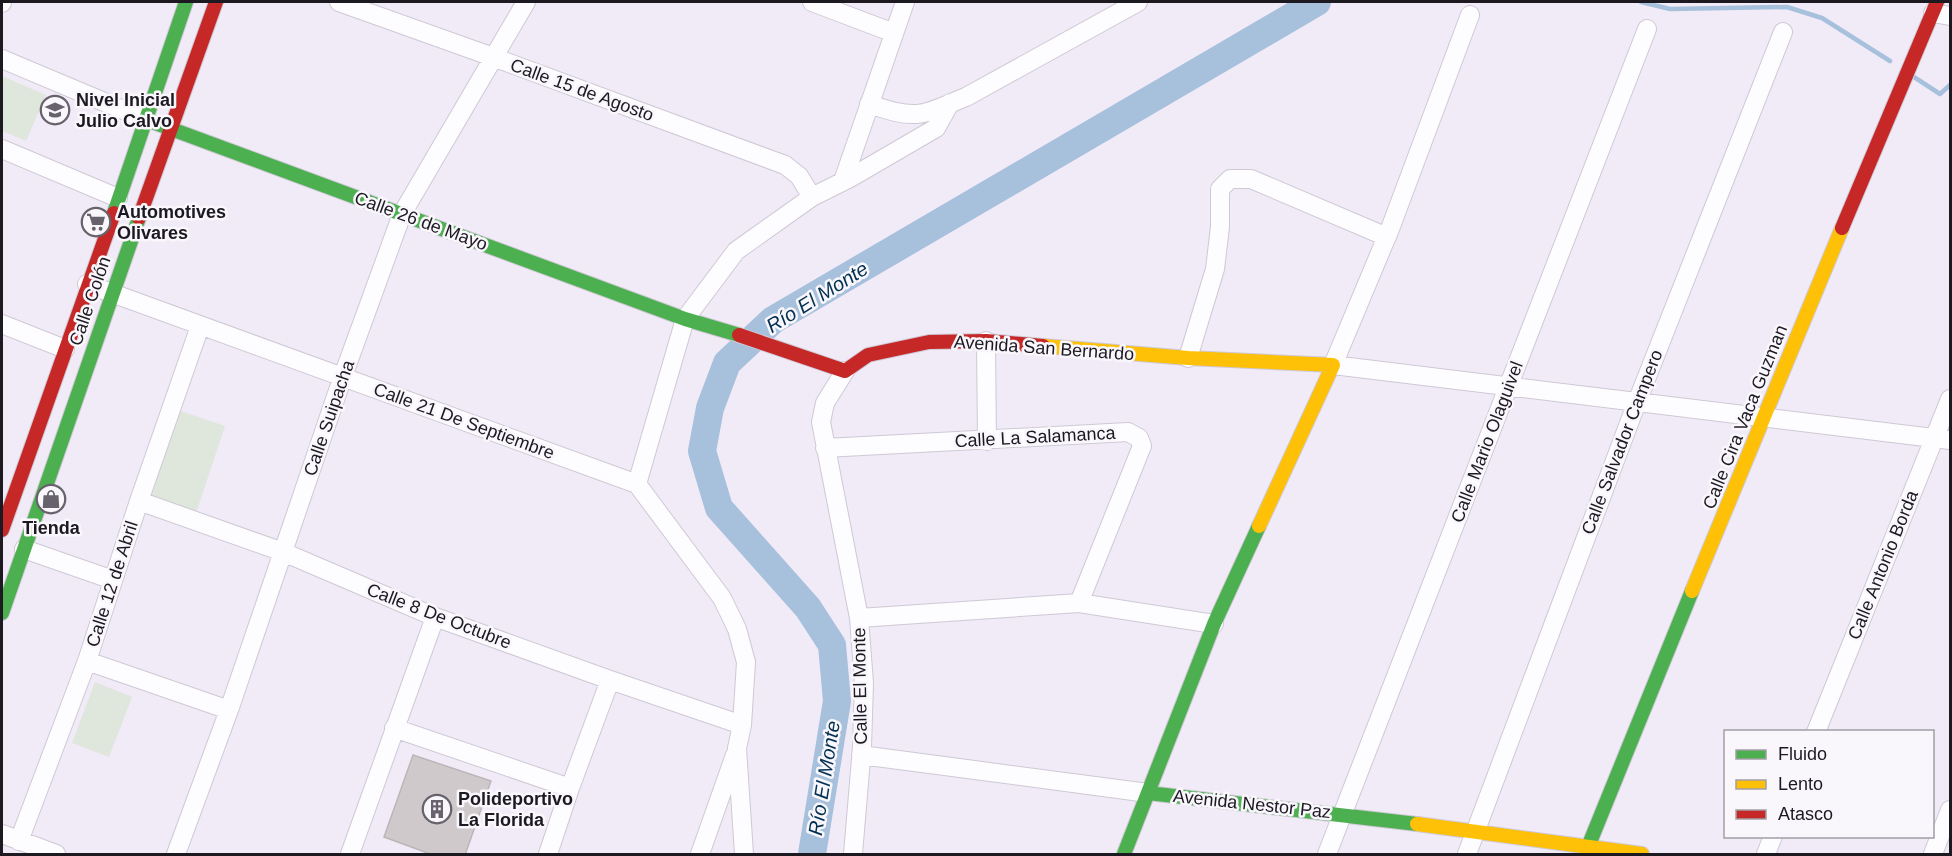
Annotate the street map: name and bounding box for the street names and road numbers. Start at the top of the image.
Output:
street label: Calle 15 de Agosto [508,55,656,125]
street label: Calle 26 de Mayo [352,188,490,254]
street label: Calle Colón [65,254,115,348]
street label: Calle Cira Vaca Guzman [1699,322,1791,512]
street label: Avenida San Bernardo [953,332,1135,364]
street label: Calle Salvador Campero [1578,347,1666,537]
street label: Calle Suipacha [300,357,358,478]
street label: Calle Mario Olaguivel [1447,359,1527,525]
street label: Calle 21 De Septiembre [371,379,557,463]
street label: Calle La Salamanca [954,423,1117,451]
street label: Calle Antonio Borda [1844,487,1922,643]
street label: Calle 12 de Abril [82,519,142,649]
street label: Calle 8 De Octubre [364,579,514,653]
street label: Calle El Monte [849,627,871,745]
street label: Avenida Nestor Paz [1172,786,1332,822]

